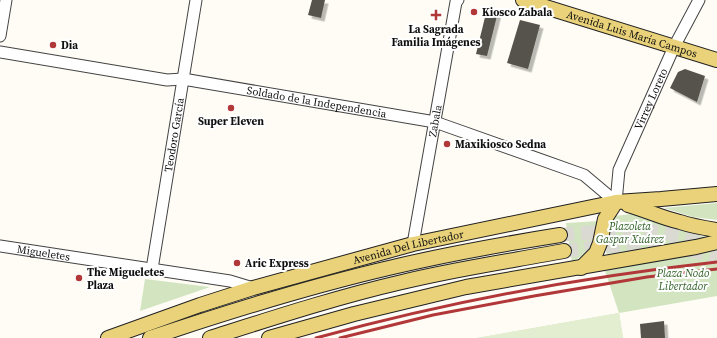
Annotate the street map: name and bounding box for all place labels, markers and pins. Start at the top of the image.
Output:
place label: Kiosco Zabala [482,5,552,20]
marker: Kiosco Zabala [469,7,479,17]
marker: La Sagrada Familia Imágenes [430,9,442,21]
place label: La Sagrada Familia Imágenes [391,22,481,50]
place label: Dia [61,38,78,53]
marker: Dia [48,40,58,50]
marker: Super Eleven [226,103,236,113]
place label: Super Eleven [198,114,264,129]
place label: Maxikiosco Sedna [455,137,546,152]
marker: Maxikiosco Sedna [442,139,452,149]
place label: Aric Express [245,256,309,271]
marker: Aric Express [232,258,242,268]
place label: The Migueletes Plaza [87,265,164,293]
marker: The Migueletes Plaza [74,273,84,283]

